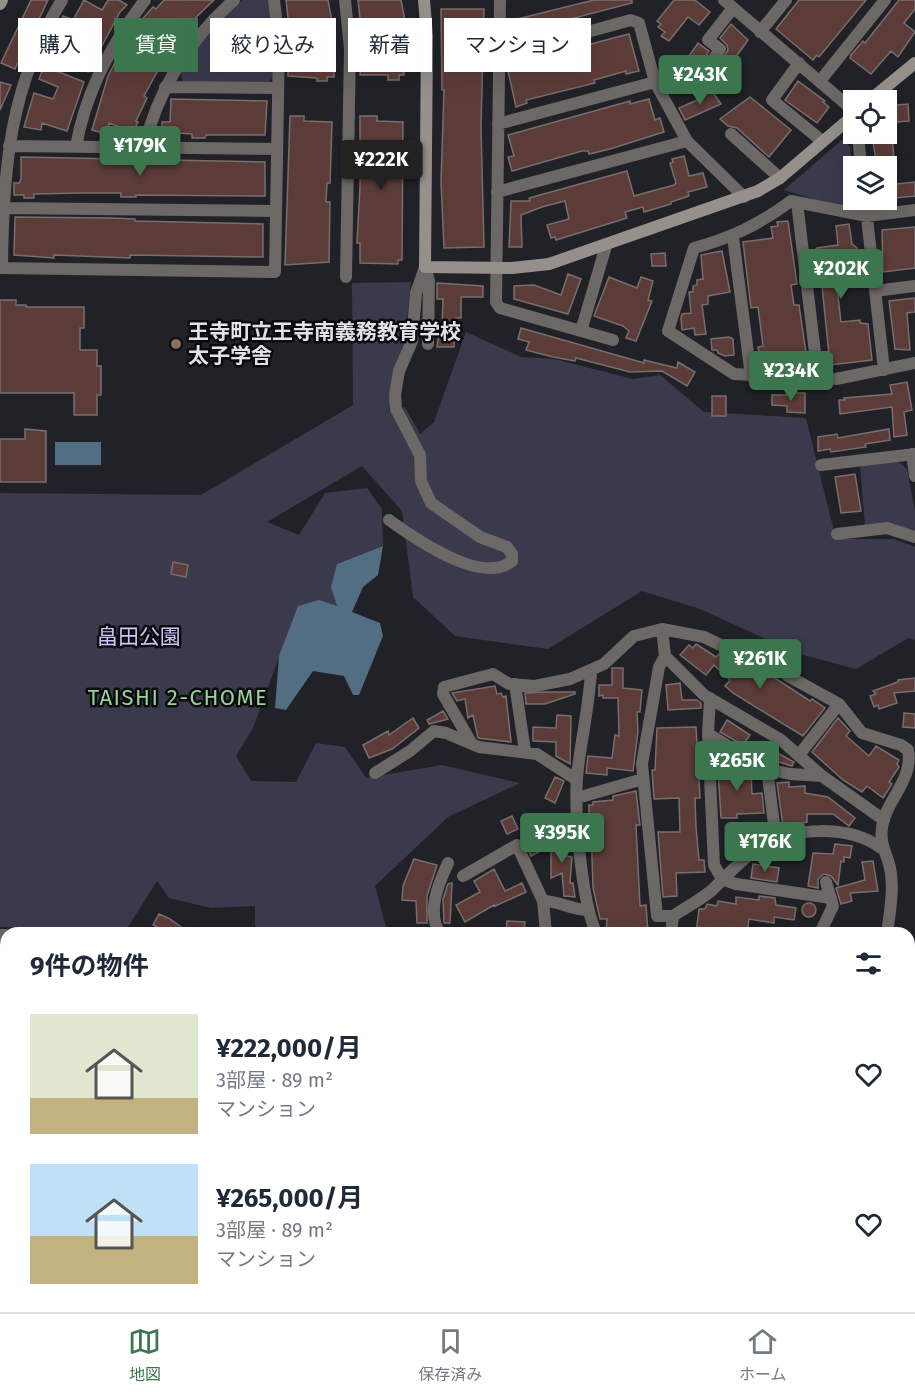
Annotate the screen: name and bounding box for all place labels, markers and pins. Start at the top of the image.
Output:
pin: ¥243K [658,55,742,106]
pin: ¥179K [98,126,182,177]
pin: ¥222K [339,140,423,191]
pin: ¥202K [799,249,883,300]
place label: 王寺町立王寺南義務教育学校 太子学舎 [188,319,461,369]
marker: 王寺町立王寺南義務教育学校 太子学舎 [169,337,183,351]
pin: ¥234K [749,351,833,402]
pin: ¥261K [718,639,802,690]
pin: ¥265K [695,741,779,792]
pin: ¥395K [520,813,604,864]
pin: ¥176K [723,822,807,873]

